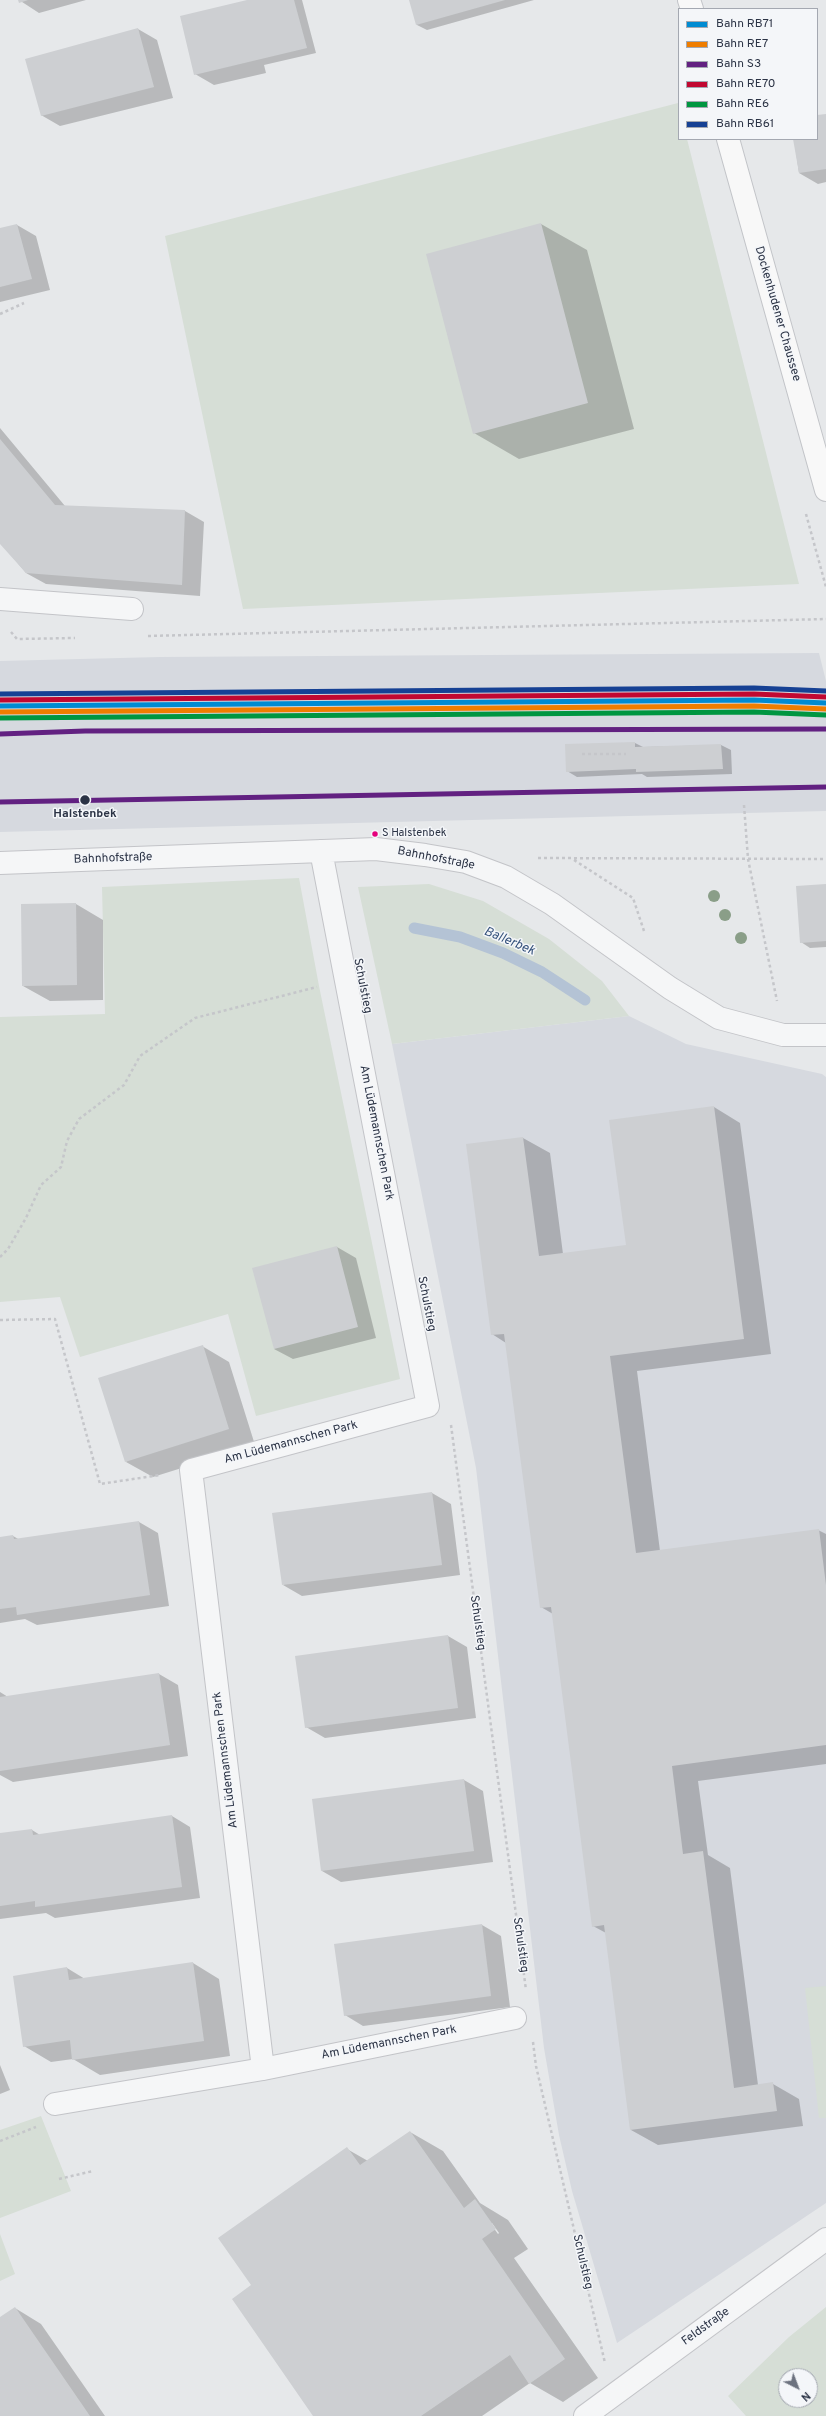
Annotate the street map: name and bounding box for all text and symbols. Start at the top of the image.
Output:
legend [678,8,818,140]
text: Bahn RB71 [716,16,773,32]
text: Bahn RE7 [716,36,768,52]
text: Bahn S3 [716,56,761,72]
text: Bahn RE70 [716,76,776,92]
text: Bahn RE6 [716,96,769,112]
text: Bahn RB61 [716,116,774,132]
street label: Dockenhudener Chaussee [751,245,803,383]
marker: Halstenbek [78,793,92,807]
place label: Halstenbek [53,808,117,822]
place label: S Halstenbek [382,827,447,841]
marker: S Halstenbek [370,829,380,839]
street label: Bahnhofstraße [396,844,476,874]
street label: Bahnhofstraße [73,850,153,868]
water label: Ballerbek [481,924,537,960]
street label: Schulstieg [350,957,374,1015]
street label: Am Lüdemannschen Park [356,1064,396,1202]
street label: Schulstieg [414,1275,438,1333]
street label: Am Lüdemannschen Park [223,1418,359,1468]
street label: Schulstieg [466,1594,488,1652]
street label: Am Lüdemannschen Park [210,1691,242,1829]
street label: Schulstieg [509,1916,531,1974]
street label: Am Lüdemannschen Park [320,2023,458,2063]
street label: Schulstieg [569,2233,595,2291]
street label: Feldstraße [679,2305,733,2349]
north arrow [778,2368,818,2408]
text: N [798,2388,813,2404]

